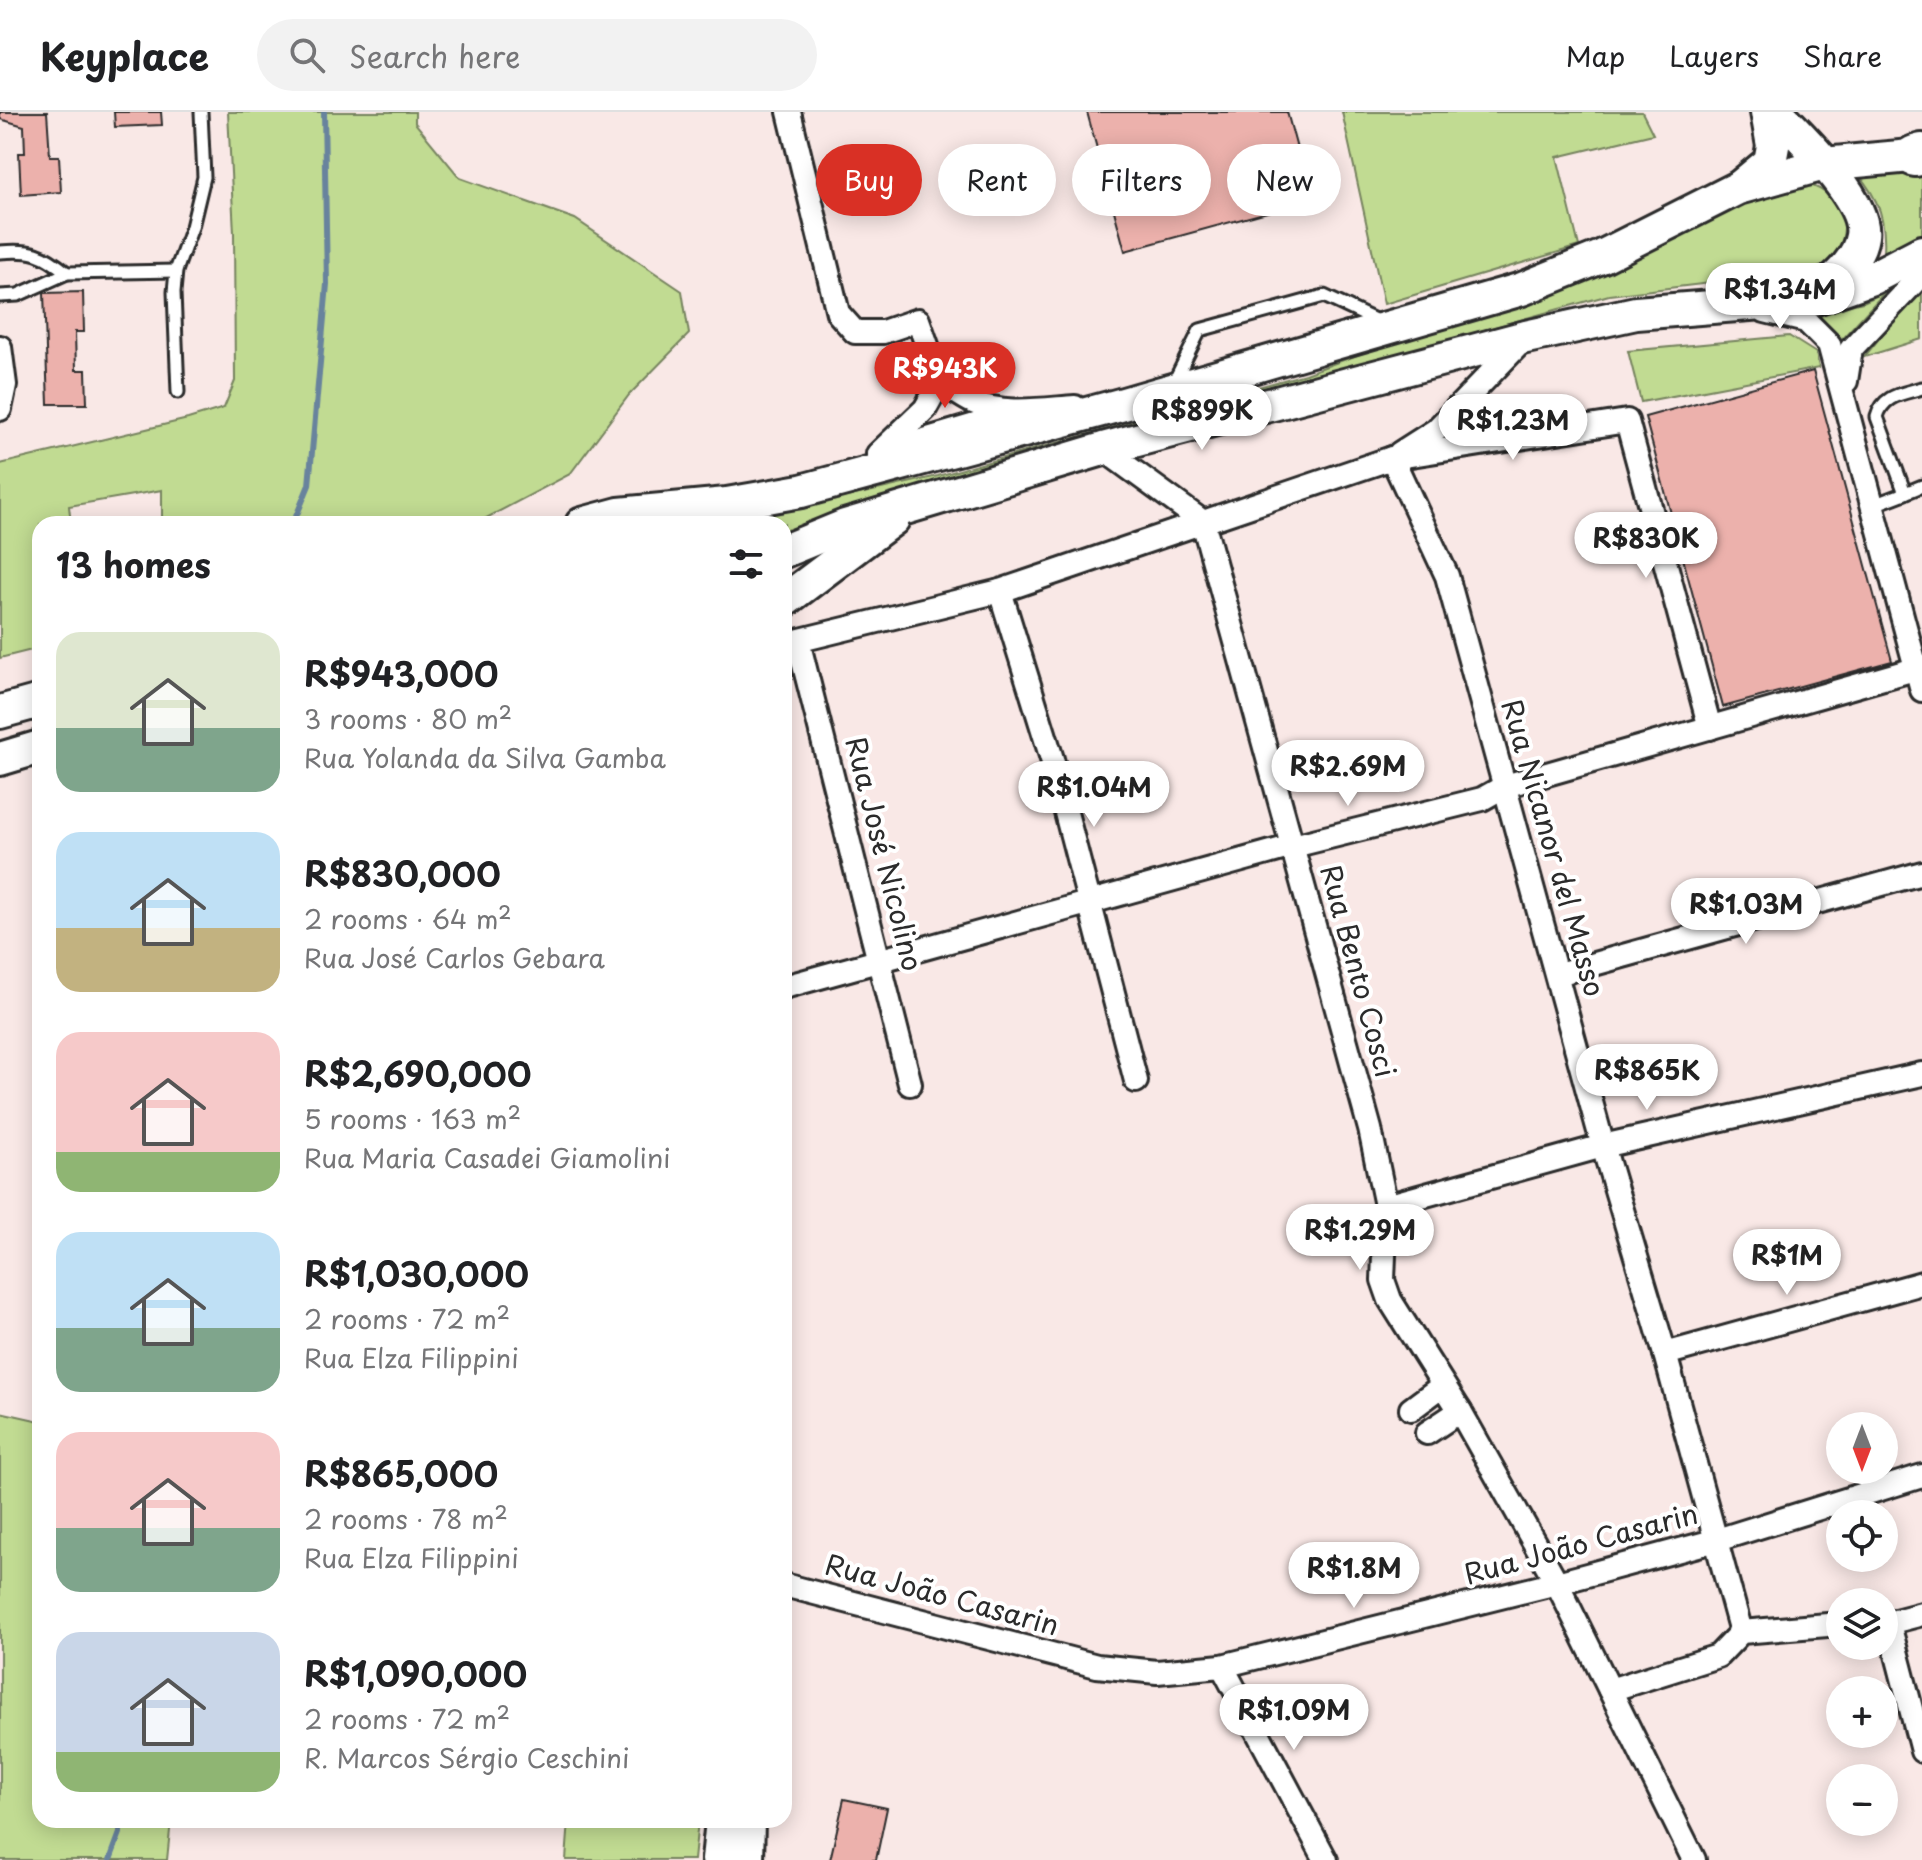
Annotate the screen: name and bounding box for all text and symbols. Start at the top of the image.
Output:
search box [257,19,817,91]
text: Keyplace [40,27,209,84]
icon: search [285,33,329,77]
text: Search here [349,33,521,78]
text: Map [1565,34,1625,77]
text: Layers [1669,34,1759,77]
text: Share [1803,34,1882,77]
chip: Buy [816,144,922,216]
chip: Rent [938,144,1056,216]
chip: Filters [1072,144,1211,216]
chip: New [1227,144,1341,216]
pin: R$1.34M [1706,263,1854,331]
text: R$1.34M [1724,269,1836,308]
pin: R$943K [880,342,1010,410]
text: R$943K [892,348,998,387]
pin: R$899K [1137,384,1267,452]
text: R$899K [1151,390,1253,429]
pin: R$1.23M [1439,394,1587,462]
text: R$1.23M [1456,400,1570,439]
pin: R$830K [1581,512,1711,580]
text: R$830K [1592,518,1700,557]
text: 13 homes [56,538,211,590]
icon: filters [724,542,768,586]
text: R$943,000 [304,647,499,699]
icon: home [120,664,216,760]
street label: Rua Nicanor del Masso [1491,694,1617,1001]
text: 3 rooms · 80 m² [304,699,512,738]
street label: Rua José Nicolino [836,732,935,975]
text: Rua Yolanda da Silva Gamba [304,738,666,777]
pin: R$2.69M [1274,740,1422,808]
text: R$2.69M [1289,746,1407,785]
pin: R$1.04M [1020,761,1168,829]
text: R$1.04M [1036,767,1152,806]
text: R$830,000 [304,847,501,899]
street label: Rua Bento Cosci [1310,860,1408,1082]
icon: home [120,864,216,960]
pin: R$1.03M [1672,878,1820,946]
text: R$1.03M [1689,884,1803,923]
text: 2 rooms · 64 m² [304,899,512,938]
text: Rua José Carlos Gebara [304,938,605,977]
pin: R$865K [1582,1044,1712,1112]
text: R$2,690,000 [304,1047,532,1099]
text: R$865K [1594,1050,1700,1089]
icon: home [120,1064,216,1160]
text: 5 rooms · 163 m² [304,1099,521,1138]
text: Rua Maria Casadei Giamolini [304,1138,671,1177]
pin: R$1.29M [1286,1204,1434,1272]
text: R$1.29M [1304,1210,1416,1249]
pin: R$1M [1740,1229,1834,1297]
text: R$1M [1751,1235,1823,1274]
text: R$1,030,000 [304,1247,529,1299]
icon: home [120,1264,216,1360]
text: 2 rooms · 72 m² [304,1299,510,1338]
text: Rua Elza Filippini [304,1338,519,1377]
north arrow [1826,1412,1898,1484]
map controls [1826,1412,1898,1836]
text: R$865,000 [304,1447,498,1499]
icon: home [120,1464,216,1560]
street label: Rua João Casarin [1459,1491,1702,1594]
text: 2 rooms · 78 m² [304,1499,508,1538]
button: locate [1826,1500,1898,1572]
text: Rua Elza Filippini [304,1538,519,1577]
street label: Rua João Casarin [821,1542,1064,1645]
pin: R$1.8M [1289,1542,1419,1610]
text: R$1.8M [1306,1548,1402,1587]
button: layers [1826,1588,1898,1660]
text: R$1,090,000 [304,1647,527,1699]
icon: home [120,1664,216,1760]
button: + [1826,1676,1898,1748]
pin: R$1.09M [1220,1684,1368,1752]
text: R$1.09M [1238,1690,1350,1729]
text: 2 rooms · 72 m² [304,1699,510,1738]
text: R. Marcos Sérgio Ceschini [304,1738,629,1777]
button: − [1826,1764,1898,1836]

